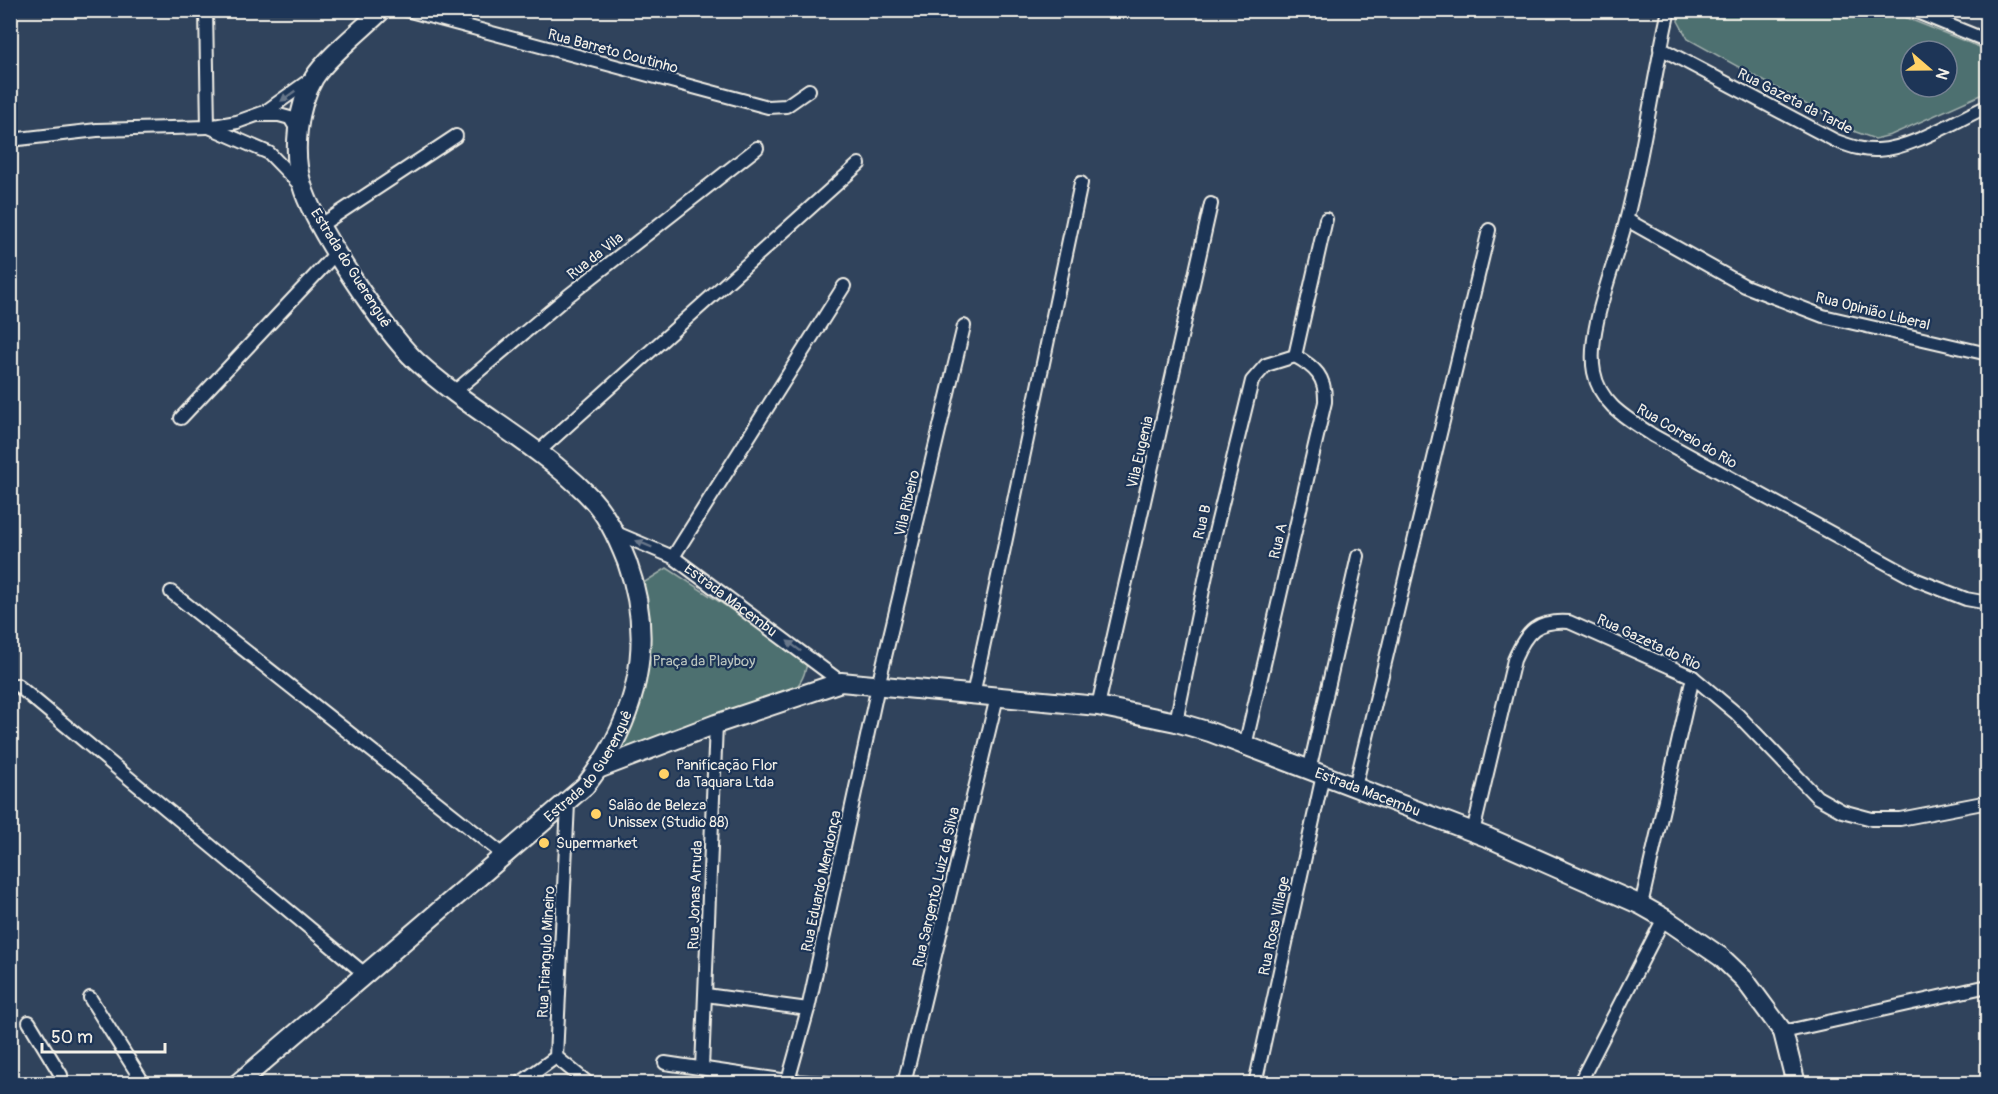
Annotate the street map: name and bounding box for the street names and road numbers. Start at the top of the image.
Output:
street label: Rua Barreto Coutinho [546,25,680,78]
street label: Rua Gazeta da Tarde [1734,64,1856,139]
street label: Estrada do Guerenguê [306,205,395,332]
street label: Rua da Vila [563,229,627,284]
street label: Rua Opinião Liberal [1814,288,1932,335]
street label: Rua Correio do Rio [1633,400,1741,473]
street label: Vila Eugenia [1123,414,1158,490]
street label: Vila Ribeiro [891,468,924,538]
street label: Rua B [1189,503,1216,541]
street label: Rua A [1265,521,1292,561]
street label: Estrada Macembu [680,559,781,641]
street label: Rua Gazeta do Rio [1594,610,1704,675]
street label: Estrada do Guerenguê [540,708,637,827]
street label: Estrada Macembu [1312,764,1423,821]
street label: Rua Sargento Luiz da Silva [909,805,964,969]
street label: Rua Eduardo Mendonça [797,809,846,954]
street label: Rua Jonas Arruda [684,840,707,950]
street label: Rua Rosa Village [1255,874,1294,977]
street label: Rua Triangulo Mineiro [534,885,559,1019]

